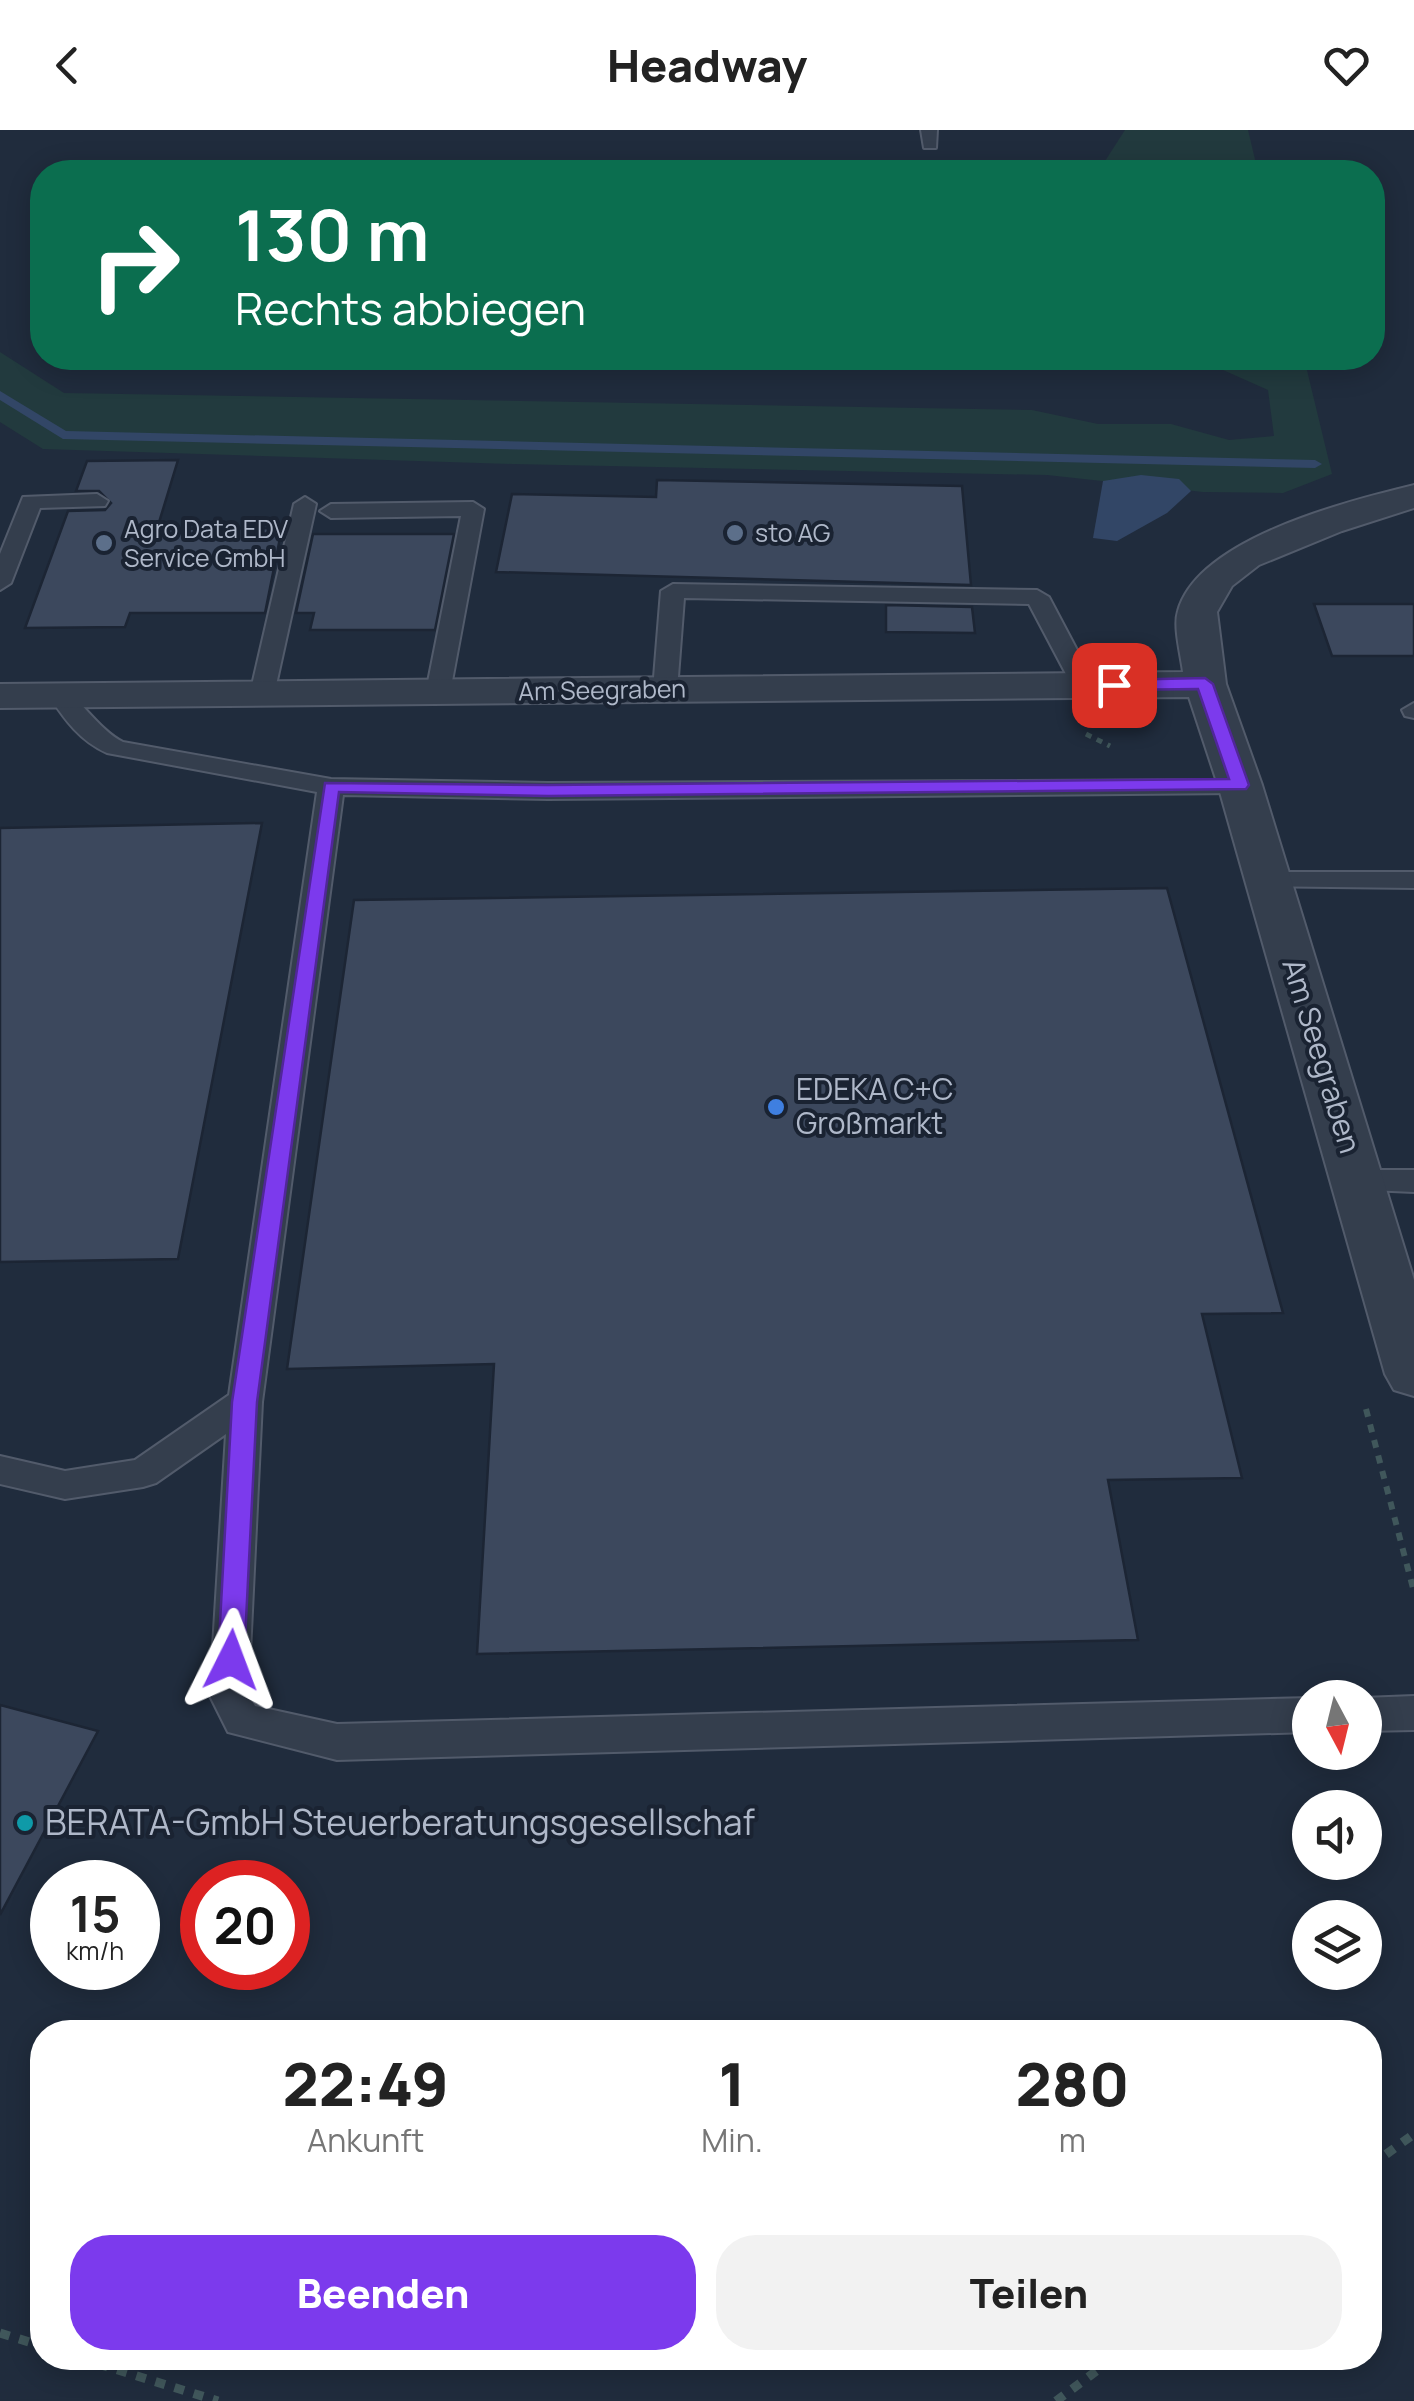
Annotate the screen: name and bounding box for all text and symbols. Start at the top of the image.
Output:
text: Headway [607,34,807,96]
icon: back [40,38,95,93]
icon: heart [1319,38,1374,93]
text: 130 m [235,186,429,282]
icon: right [70,200,200,330]
text: Rechts abbiegen [235,277,586,339]
place label: Agro Data EDV Service GmbH [124,511,288,575]
place label: sto AG [755,515,830,550]
marker: sto AG [724,522,746,544]
marker: Agro Data EDV Service GmbH [93,532,115,554]
pin [1072,643,1157,728]
icon: arrive [1087,658,1142,713]
street label: Am Seegraben [518,671,686,708]
street label: Am Seegraben [1273,953,1371,1158]
place label: EDEKA C+C Großmarkt [796,1068,953,1143]
marker: EDEKA C+C Großmarkt [765,1096,787,1118]
position arrow [179,1608,283,1712]
north arrow [1292,1680,1382,1770]
map controls [1292,1680,1382,1990]
button: sound [1292,1790,1382,1880]
place label: BERATA-GmbH Steuerberatungsgesellschaf [45,1798,755,1846]
marker: BERATA-GmbH Steuerberatungsgesellschaf [14,1812,36,1834]
speed limit sign: 20 [180,1860,310,1990]
text: 15 [69,1879,121,1947]
button: layers [1292,1900,1382,1990]
text: km/h [66,1933,124,1968]
text: 22:49 [283,2042,449,2124]
text: 1 [718,2042,746,2124]
text: 280 [1015,2042,1129,2124]
text: Ankunft [307,2118,424,2162]
text: Min. [701,2118,763,2162]
text: m [1059,2118,1086,2162]
button: Beenden [70,2235,696,2350]
button: Teilen [716,2235,1342,2350]

